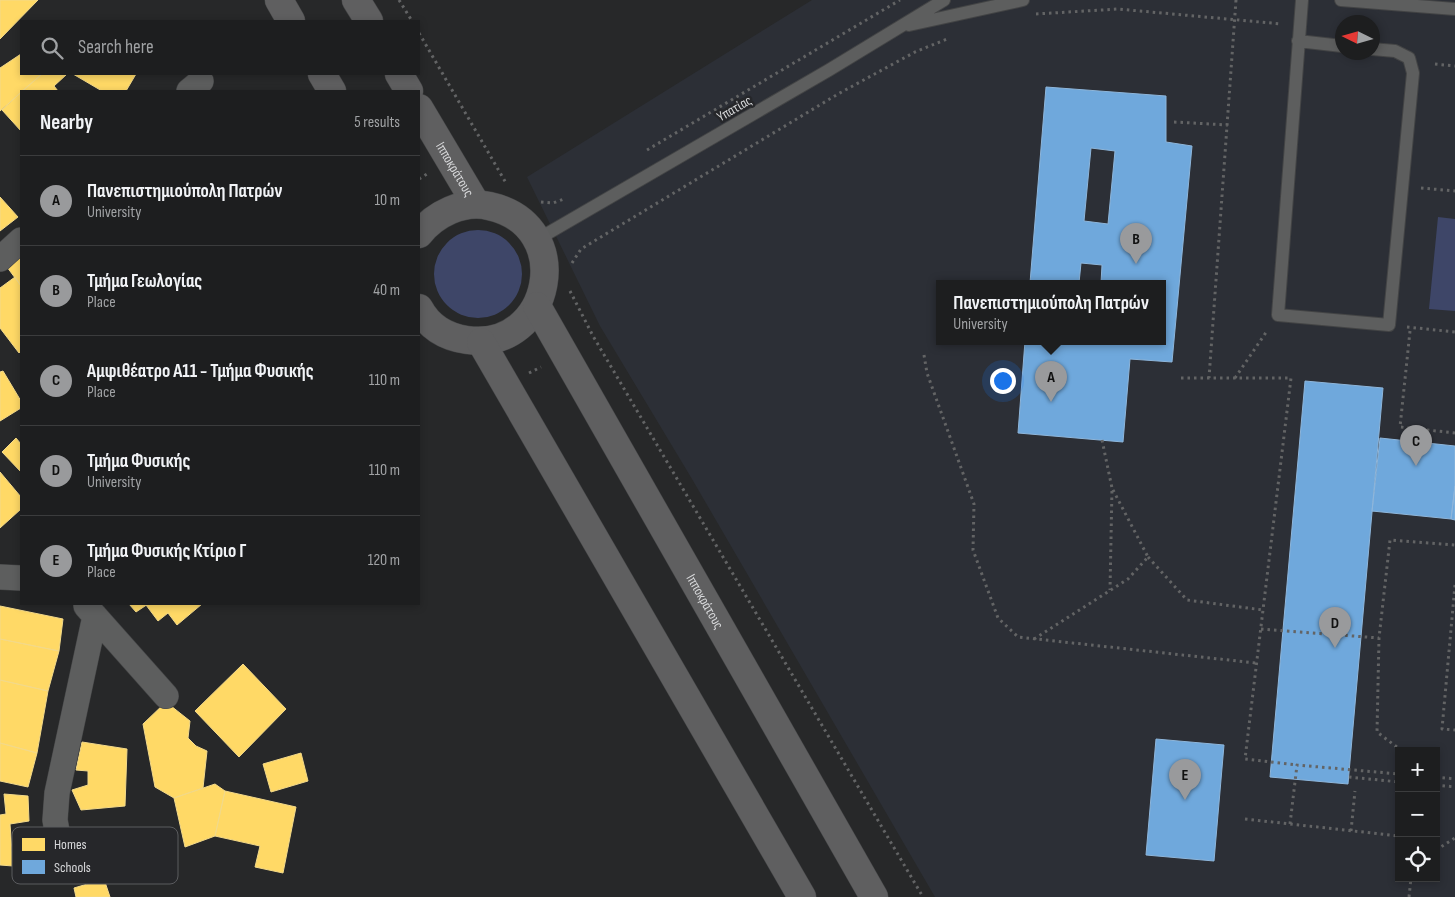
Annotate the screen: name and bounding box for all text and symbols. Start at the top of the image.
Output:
north arrow [1335,15,1380,60]
search box [20,20,420,75]
icon: search [38,34,66,62]
text: Search here [78,36,154,59]
street label: Υπατίας [714,92,755,125]
text: Nearby [40,110,93,135]
text: 5 results [354,113,400,132]
street label: Ιπποκράτους [432,139,478,200]
text: Πανεπιστημιούπολη Πατρών [87,180,282,203]
text: A [52,191,60,210]
text: 10 m [374,191,400,210]
text: University [87,203,141,222]
pin: B [1120,223,1152,264]
text: Τμήμα Γεωλογίας [87,270,202,293]
popup [936,280,1166,345]
text: B [52,281,60,300]
text: 40 m [373,281,400,300]
text: Πανεπιστημιούπολη Πατρών [953,292,1149,315]
text: Place [87,293,116,312]
text: University [953,315,1008,334]
text: Αμφιθέατρο Α11 - Τμήμα Φυσικής [87,360,314,383]
pin: A [1035,361,1067,402]
your location [990,368,1016,394]
text: C [52,371,60,390]
text: 110 m [369,371,400,390]
text: Place [87,383,116,402]
pin: C [1400,425,1432,466]
text: Τμήμα Φυσικής [87,450,190,473]
text: D [52,461,60,480]
text: 110 m [369,461,400,480]
text: University [87,473,141,492]
text: Τμήμα Φυσικής Κτίριο Γ [87,540,247,563]
text: E [53,551,59,570]
text: 120 m [368,551,400,570]
text: Place [87,563,116,582]
street label: Ιπποκράτους [683,571,727,632]
pin: D [1319,607,1351,648]
map controls [1395,747,1440,882]
button: + [1395,747,1440,792]
pin: E [1169,759,1201,800]
button: − [1395,792,1440,837]
legend [12,827,178,884]
text: Homes [54,836,87,853]
button: locate [1395,837,1440,882]
text: Schools [54,859,91,876]

